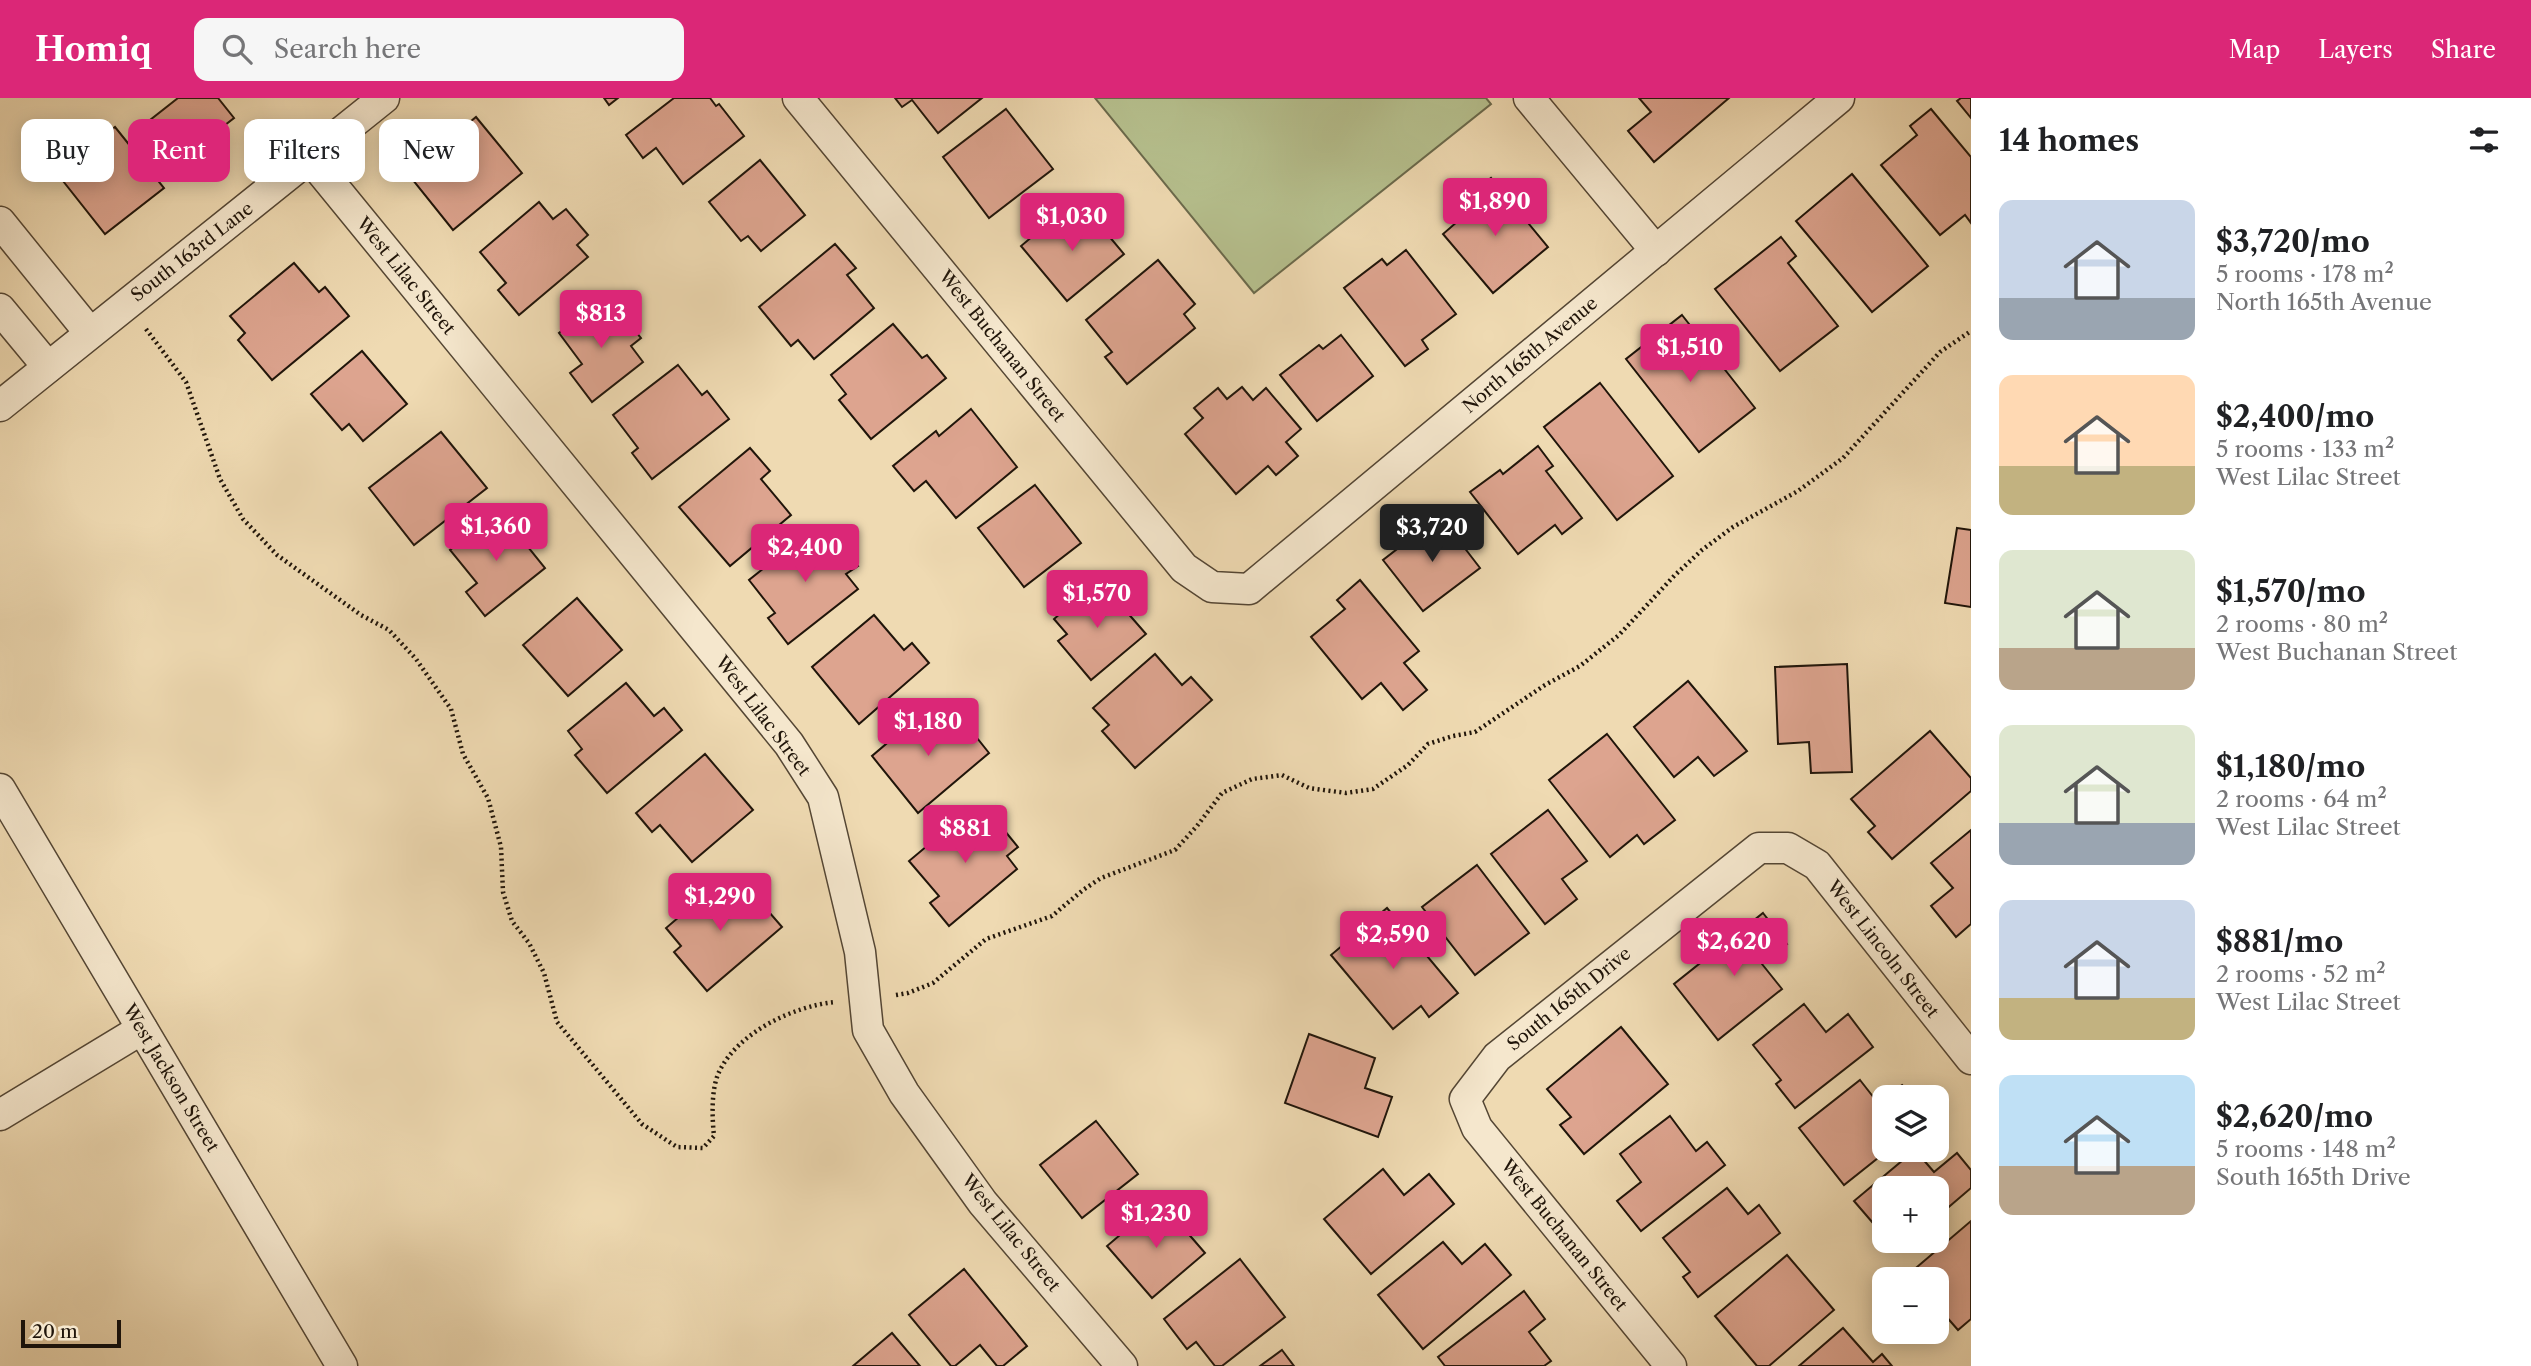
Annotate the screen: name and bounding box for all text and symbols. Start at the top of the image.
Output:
search box [194,18,684,81]
text: Homiq [35,29,152,70]
icon: search [218,30,256,68]
text: Search here [274,33,421,65]
text: Map [2229,35,2280,64]
text: Layers [2318,35,2393,64]
text: Share [2431,35,2496,64]
chip: Buy [21,119,114,182]
chip: Rent [128,119,230,182]
chip: Filters [244,119,365,182]
chip: New [379,119,479,182]
icon: filters [2465,121,2503,159]
text: 14 homes [1999,122,2139,159]
pin: $1,890 [1438,178,1552,238]
text: $1,890 [1459,187,1531,215]
pin: $1,030 [1015,194,1129,253]
street label: South 163rd Lane [126,197,258,307]
text: $1,030 [1036,202,1108,230]
street label: West Lilac Street [351,212,460,340]
text: $3,720/mo [2216,223,2370,260]
icon: home [2055,228,2139,312]
text: 5 rooms · 178 m² [2216,260,2394,288]
street label: West Buchanan Street [933,265,1070,427]
text: North 165th Avenue [2216,288,2432,316]
pin: $813 [560,290,642,350]
street label: North 165th Avenue [1458,292,1602,418]
text: $813 [576,299,626,327]
pin: $1,510 [1633,324,1747,384]
text: $1,510 [1656,333,1724,361]
text: $2,400/mo [2216,398,2374,435]
icon: home [2055,403,2139,487]
text: 5 rooms · 133 m² [2216,435,2394,463]
text: West Lilac Street [2216,463,2401,491]
pin: $1,360 [439,504,553,563]
pin: $3,720 [1375,504,1489,564]
text: $1,360 [461,512,531,540]
text: $3,720 [1396,513,1468,541]
pin: $2,400 [748,524,862,584]
text: $2,400 [767,533,843,561]
pin: $1,570 [1040,570,1154,630]
text: $1,570/mo [2216,573,2366,610]
icon: home [2055,578,2139,662]
text: $1,570 [1063,579,1131,607]
text: 2 rooms · 80 m² [2216,610,2388,638]
text: West Buchanan Street [2216,638,2457,666]
street label: West Lilac Street [710,651,816,781]
pin: $1,180 [871,698,985,758]
text: $1,180 [894,707,962,735]
text: $1,180/mo [2216,748,2365,785]
icon: home [2055,753,2139,837]
text: 2 rooms · 64 m² [2216,785,2387,813]
pin: $881 [924,806,1006,865]
text: West Lilac Street [2216,813,2401,841]
text: $881 [939,814,991,842]
pin: $1,290 [663,874,777,933]
street label: West Lincoln Street [1822,875,1944,1023]
text: $1,290 [684,882,756,910]
pin: $2,590 [1336,912,1450,971]
pin: $2,620 [1677,918,1791,978]
text: $2,590 [1356,920,1430,948]
text: $881/mo [2216,923,2343,960]
text: $2,620 [1697,927,1771,955]
icon: home [2055,928,2139,1012]
street label: South 165th Drive [1503,942,1635,1056]
text: 2 rooms · 52 m² [2216,960,2386,988]
text: West Lilac Street [2216,988,2401,1016]
street label: West Jackson Street [118,999,224,1156]
map controls [1872,1085,1949,1344]
button: layers [1872,1085,1949,1162]
text: $2,620/mo [2216,1098,2373,1135]
icon: home [2055,1103,2139,1187]
text: 5 rooms · 148 m² [2216,1135,2396,1163]
street label: West Buchanan Street [1495,1154,1632,1316]
text: South 165th Drive [2216,1163,2411,1191]
street label: West Lilac Street [956,1169,1065,1297]
button: + [1872,1176,1949,1253]
pin: $1,230 [1099,1190,1213,1250]
text: $1,230 [1121,1199,1191,1227]
button: − [1872,1267,1949,1344]
scale bar [21,1317,121,1349]
text: 20 m [32,1320,78,1343]

